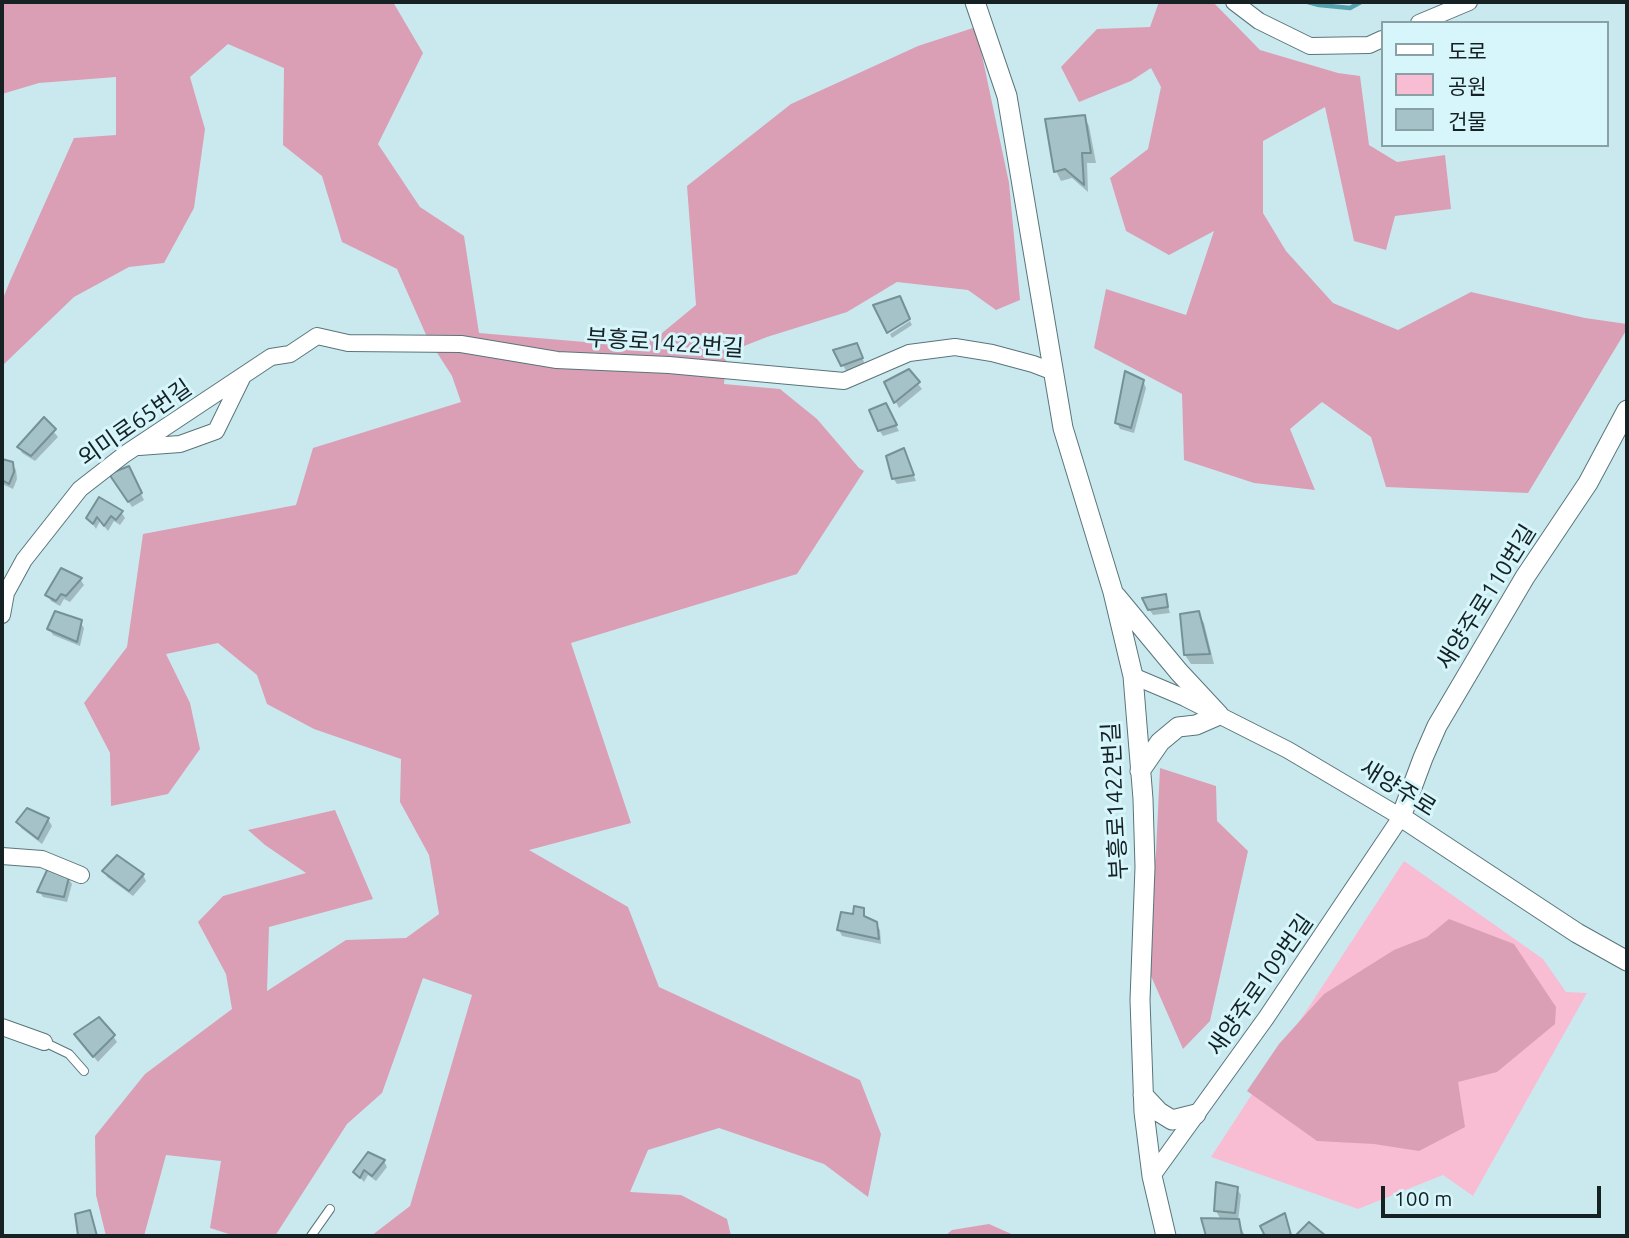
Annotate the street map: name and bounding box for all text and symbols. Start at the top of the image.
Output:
legend [1380,21,1608,147]
text: 도로 [1448,39,1487,63]
text: 공원 [1448,74,1487,98]
text: 건물 [1448,109,1487,133]
street label: 부흥로1422번길 [585,324,745,362]
street label: 외미로65번길 [73,374,197,472]
street label: 새양주로110번길 [1430,519,1542,675]
street label: 부흥로1422번길 [1097,722,1133,880]
street label: 새양주로 [1355,754,1441,822]
street label: 새양주로109번길 [1201,909,1319,1061]
scale bar [1384,1172,1604,1216]
text: 100 m [1394,1186,1452,1210]

